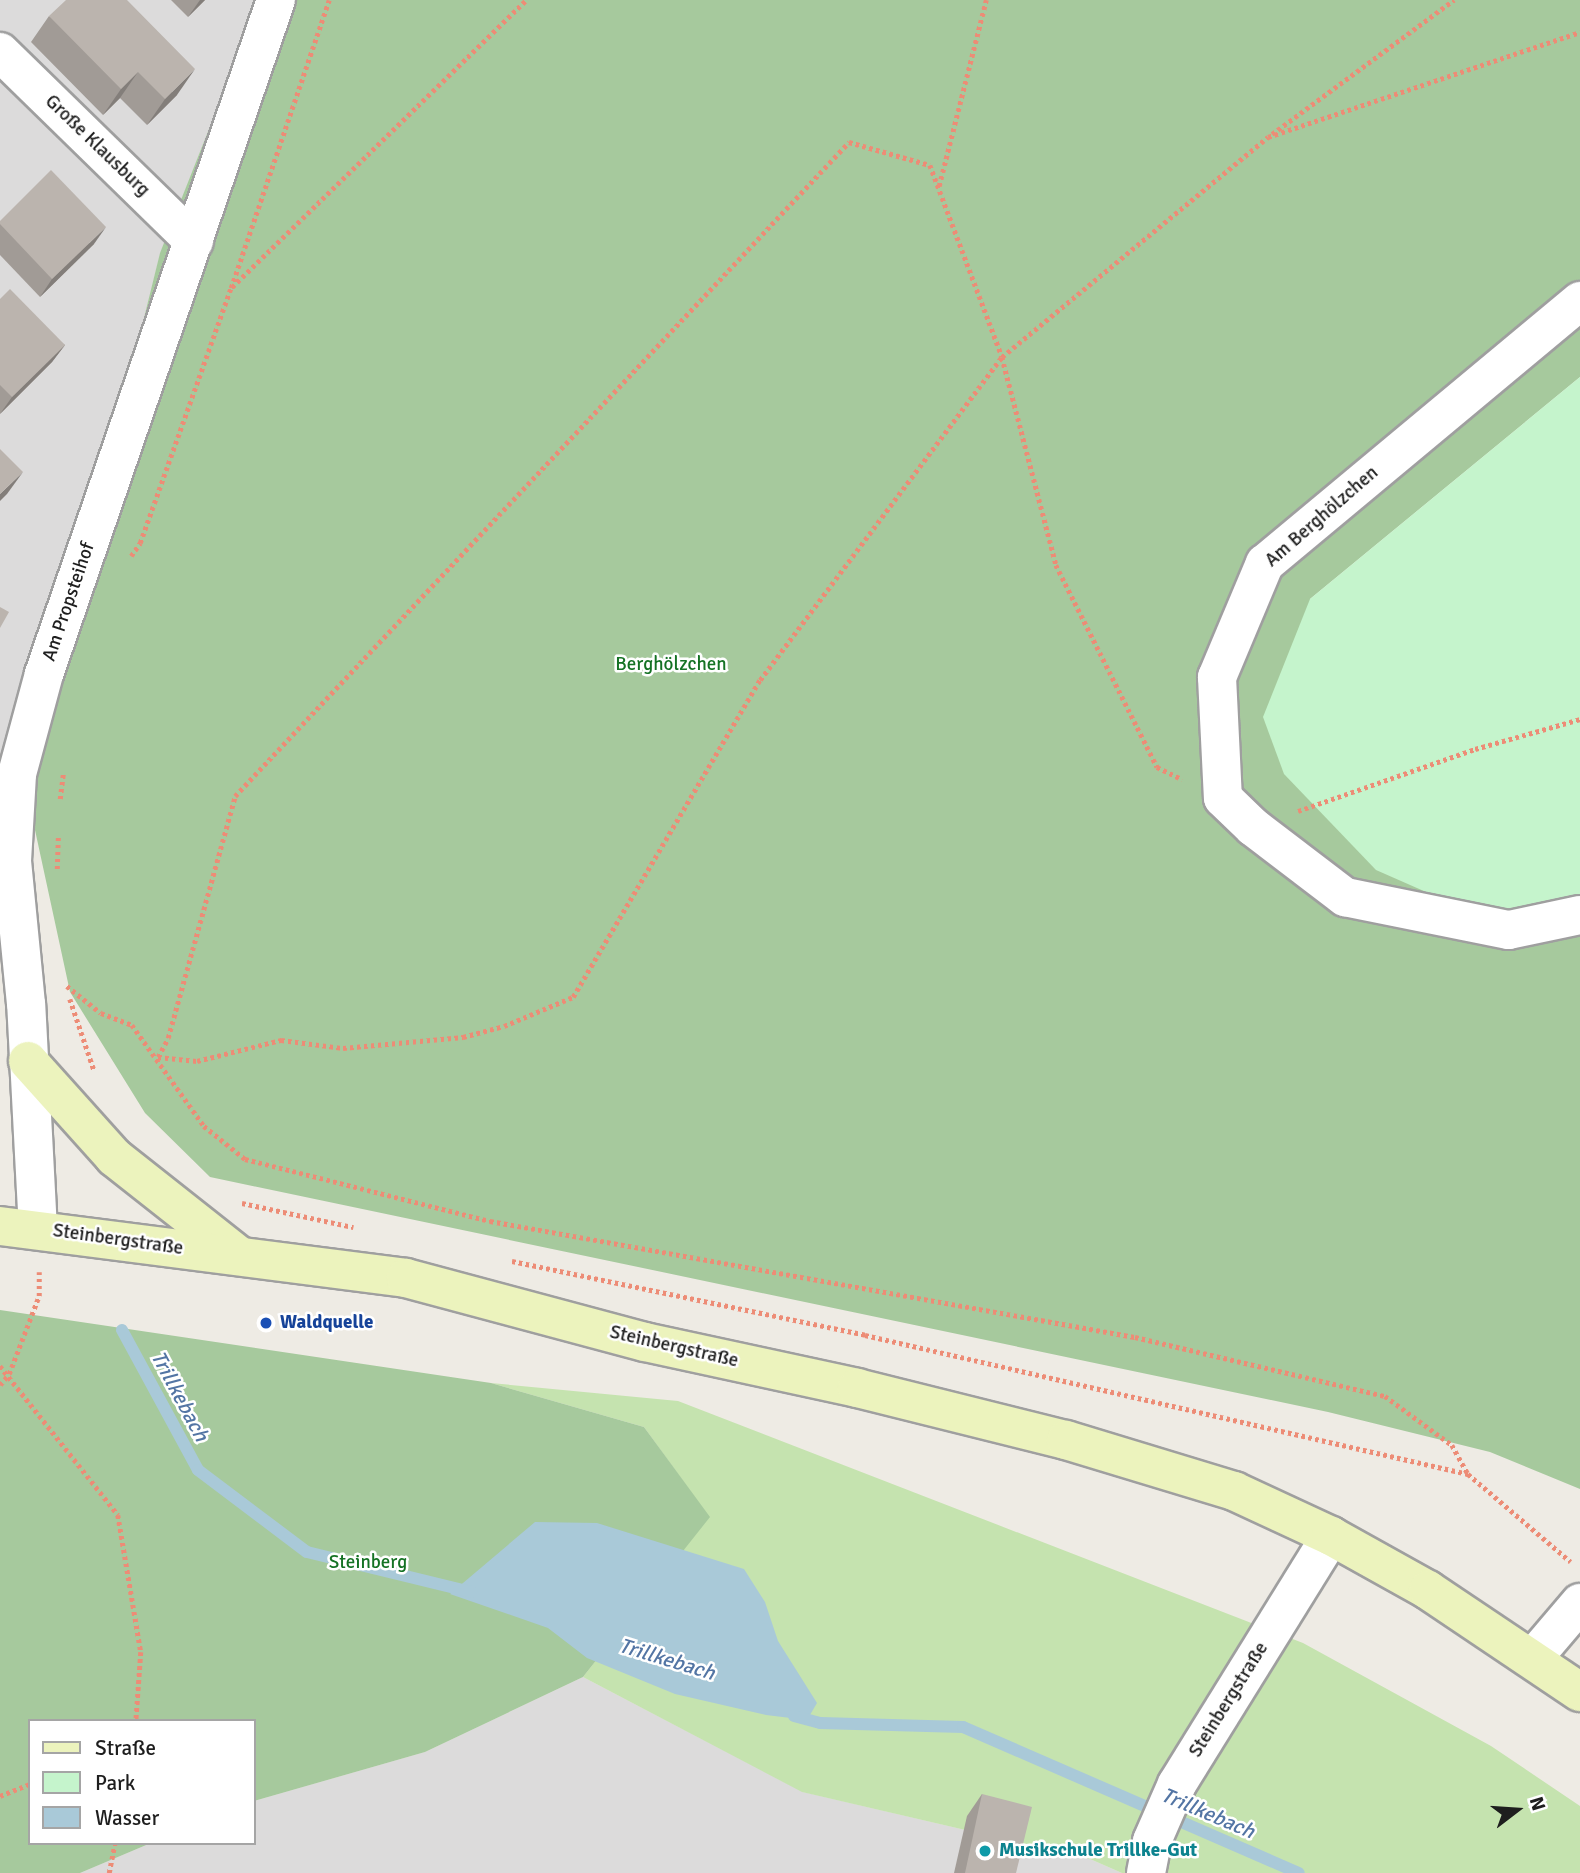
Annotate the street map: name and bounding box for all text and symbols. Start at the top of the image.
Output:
street label: Große Klausburg [40,90,154,202]
street label: Am Berghölzchen [1261,462,1383,572]
street label: Am Propsteihof [38,540,100,664]
park label: Berghölzchen [615,654,727,676]
street label: Steinbergstraße [51,1220,185,1260]
place label: Waldquelle [280,1312,373,1334]
marker: Waldquelle [258,1315,274,1331]
street label: Steinbergstraße [607,1321,741,1373]
water label: Trillkebach [146,1346,214,1446]
park label: Steinberg [329,1552,407,1574]
water label: Trillkebach [616,1633,718,1685]
street label: Steinbergstraße [1185,1638,1273,1762]
legend [28,1719,256,1845]
text: Straße [95,1735,156,1761]
text: Park [95,1770,135,1796]
north arrow [1482,1775,1552,1845]
water label: Trillkebach [1158,1782,1258,1844]
text: N [1524,1794,1550,1814]
text: Wasser [95,1805,159,1831]
place label: Musikschule Trillke-Gut [999,1840,1197,1862]
marker: Musikschule Trillke-Gut [977,1843,993,1859]

